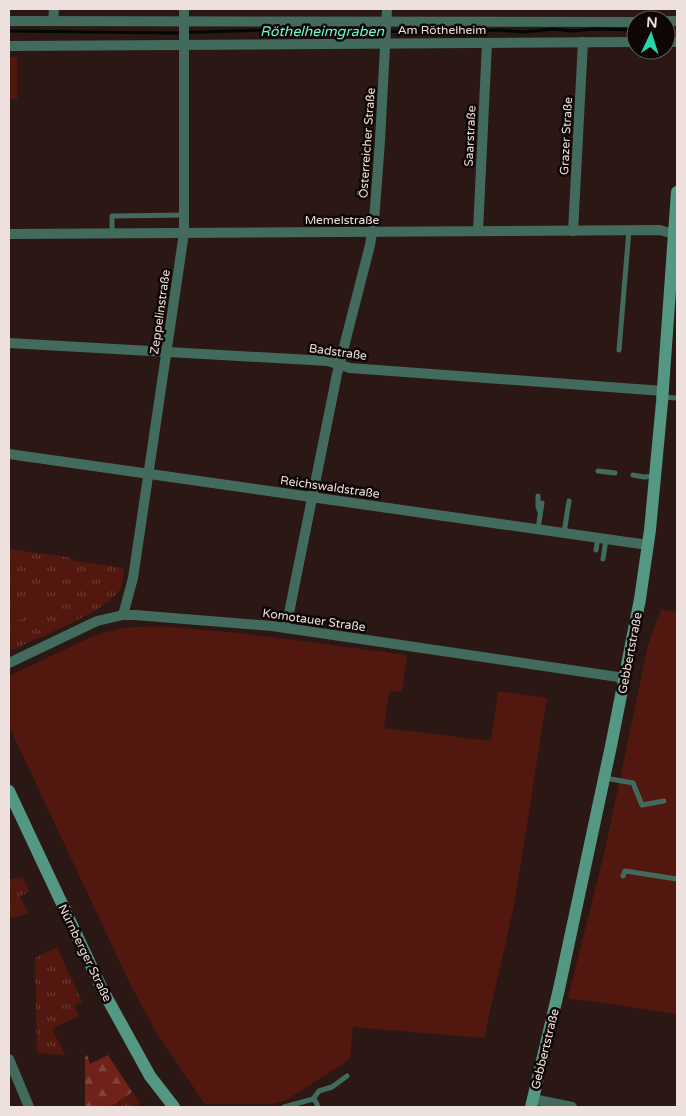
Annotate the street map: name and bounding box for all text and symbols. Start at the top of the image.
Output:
north arrow [626,10,676,60]
text: N [646,14,658,31]
water label: Röthelheimgraben [260,23,384,40]
street label: Am Röthelheim [398,23,486,37]
street label: Österreicher Straße [356,87,378,199]
street label: Grazer Straße [557,96,575,175]
street label: Saarstraße [461,105,479,167]
street label: Memelstraße [305,213,380,227]
street label: Zeppelinstraße [147,269,173,355]
street label: Badstraße [308,341,368,363]
street label: Reichswaldstraße [279,473,381,501]
street label: Komotauer Straße [262,606,367,634]
street label: Gebbertstraße [615,611,645,695]
street label: Nürnberger Straße [55,902,115,1004]
street label: Gebbertstraße [528,1007,562,1091]

